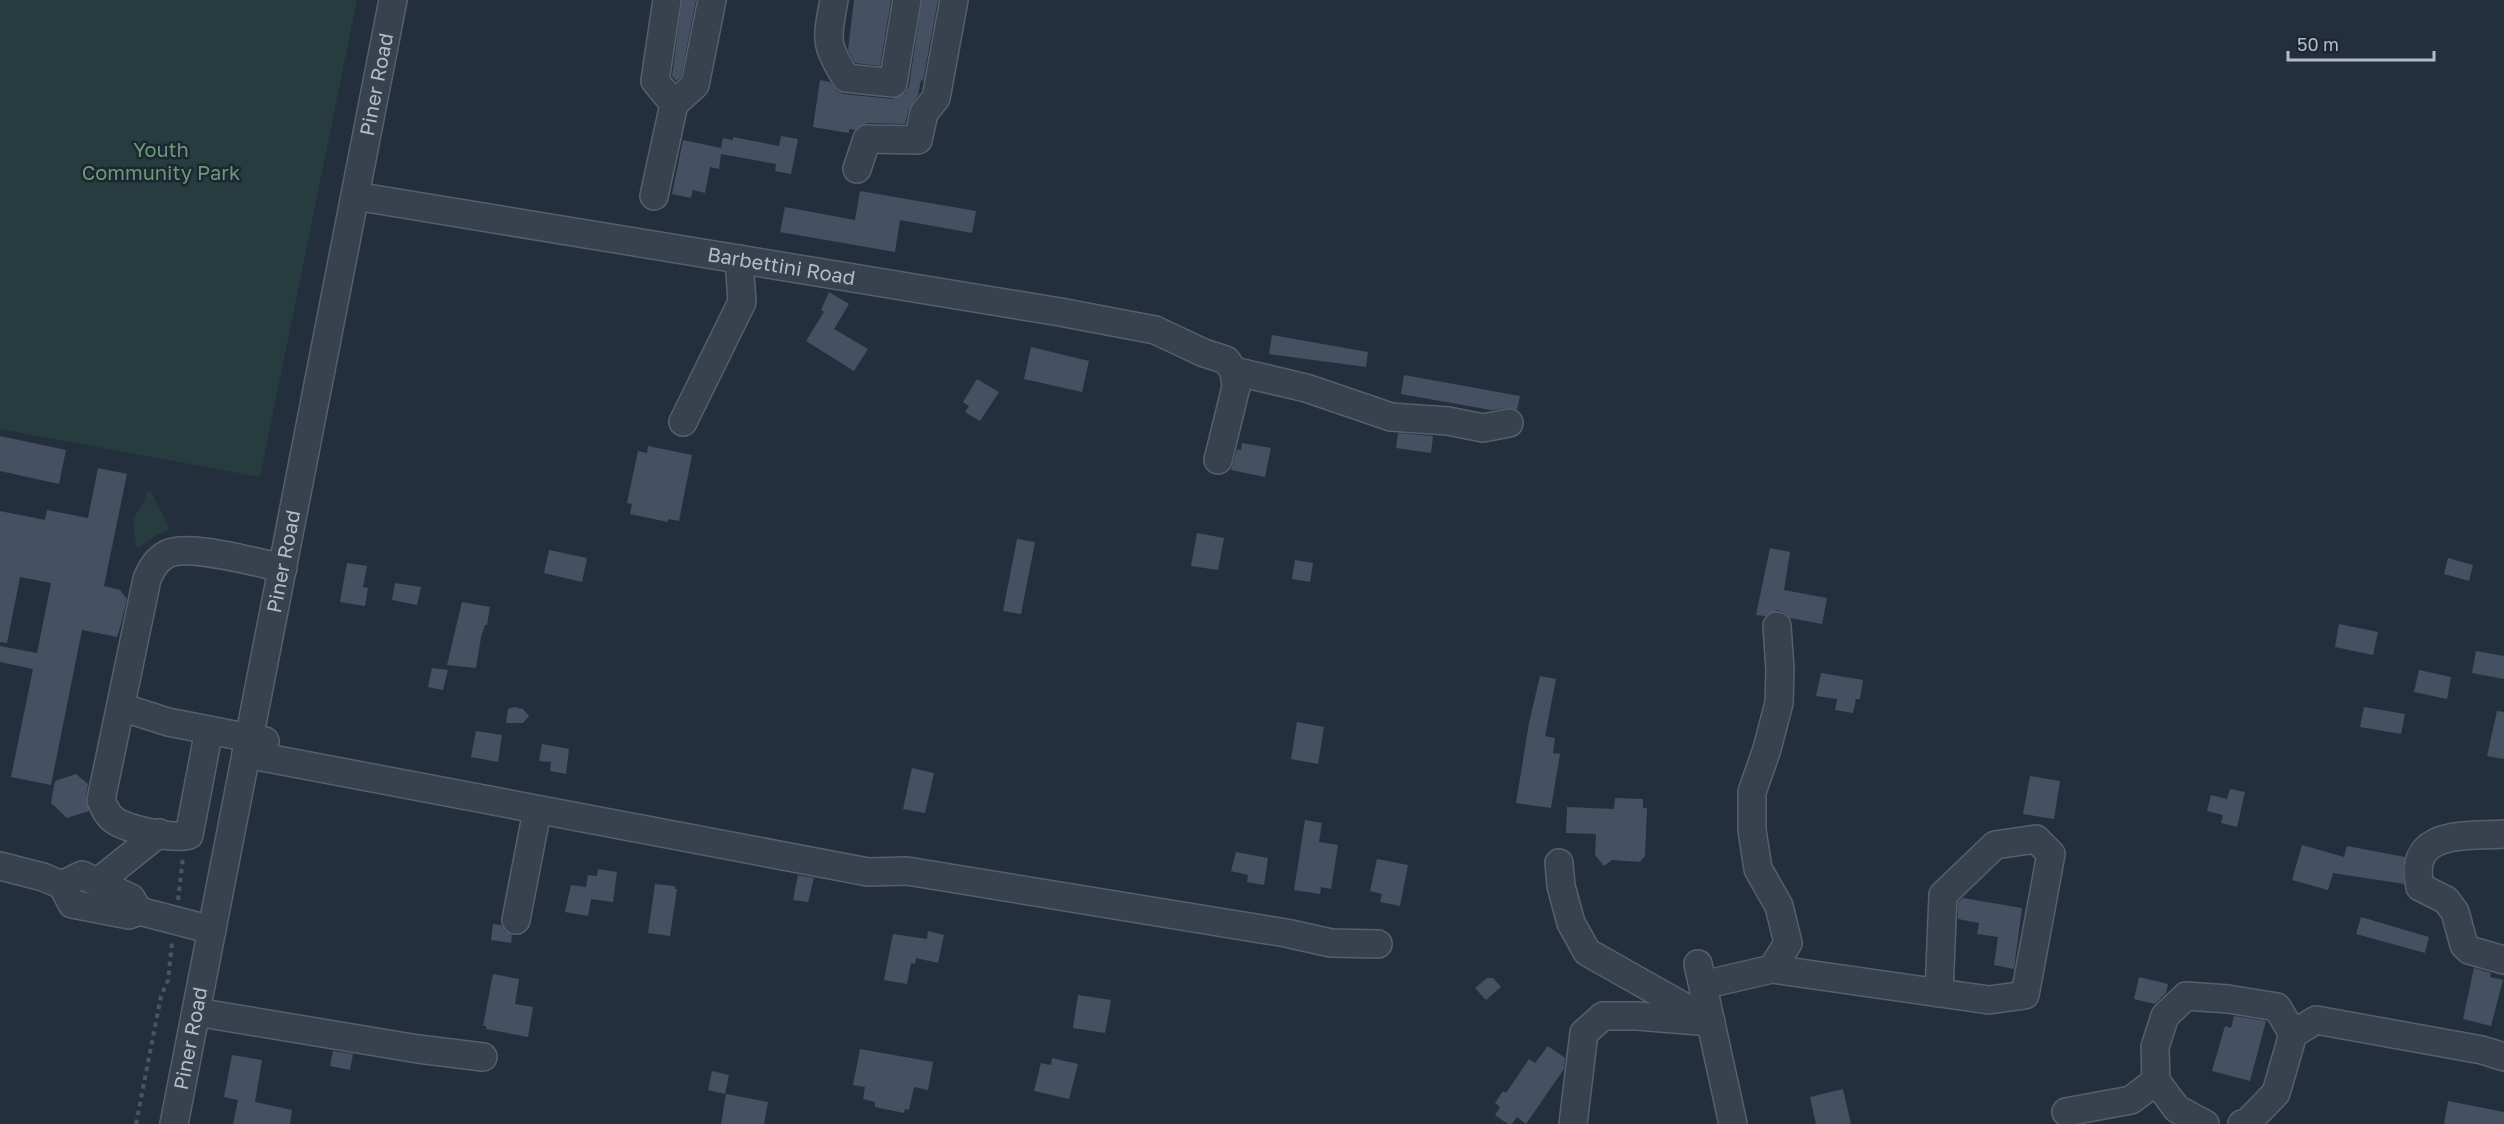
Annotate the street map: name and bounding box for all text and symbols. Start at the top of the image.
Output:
scale bar [2288,24,2434,62]
street label: Piner Road [354,31,397,138]
text: 50 m [2297,33,2339,55]
park label: Youth Community Park [82,137,240,184]
street label: Barbettini Road [706,241,857,289]
street label: Piner Road [261,508,304,615]
street label: Piner Road [168,985,211,1092]

